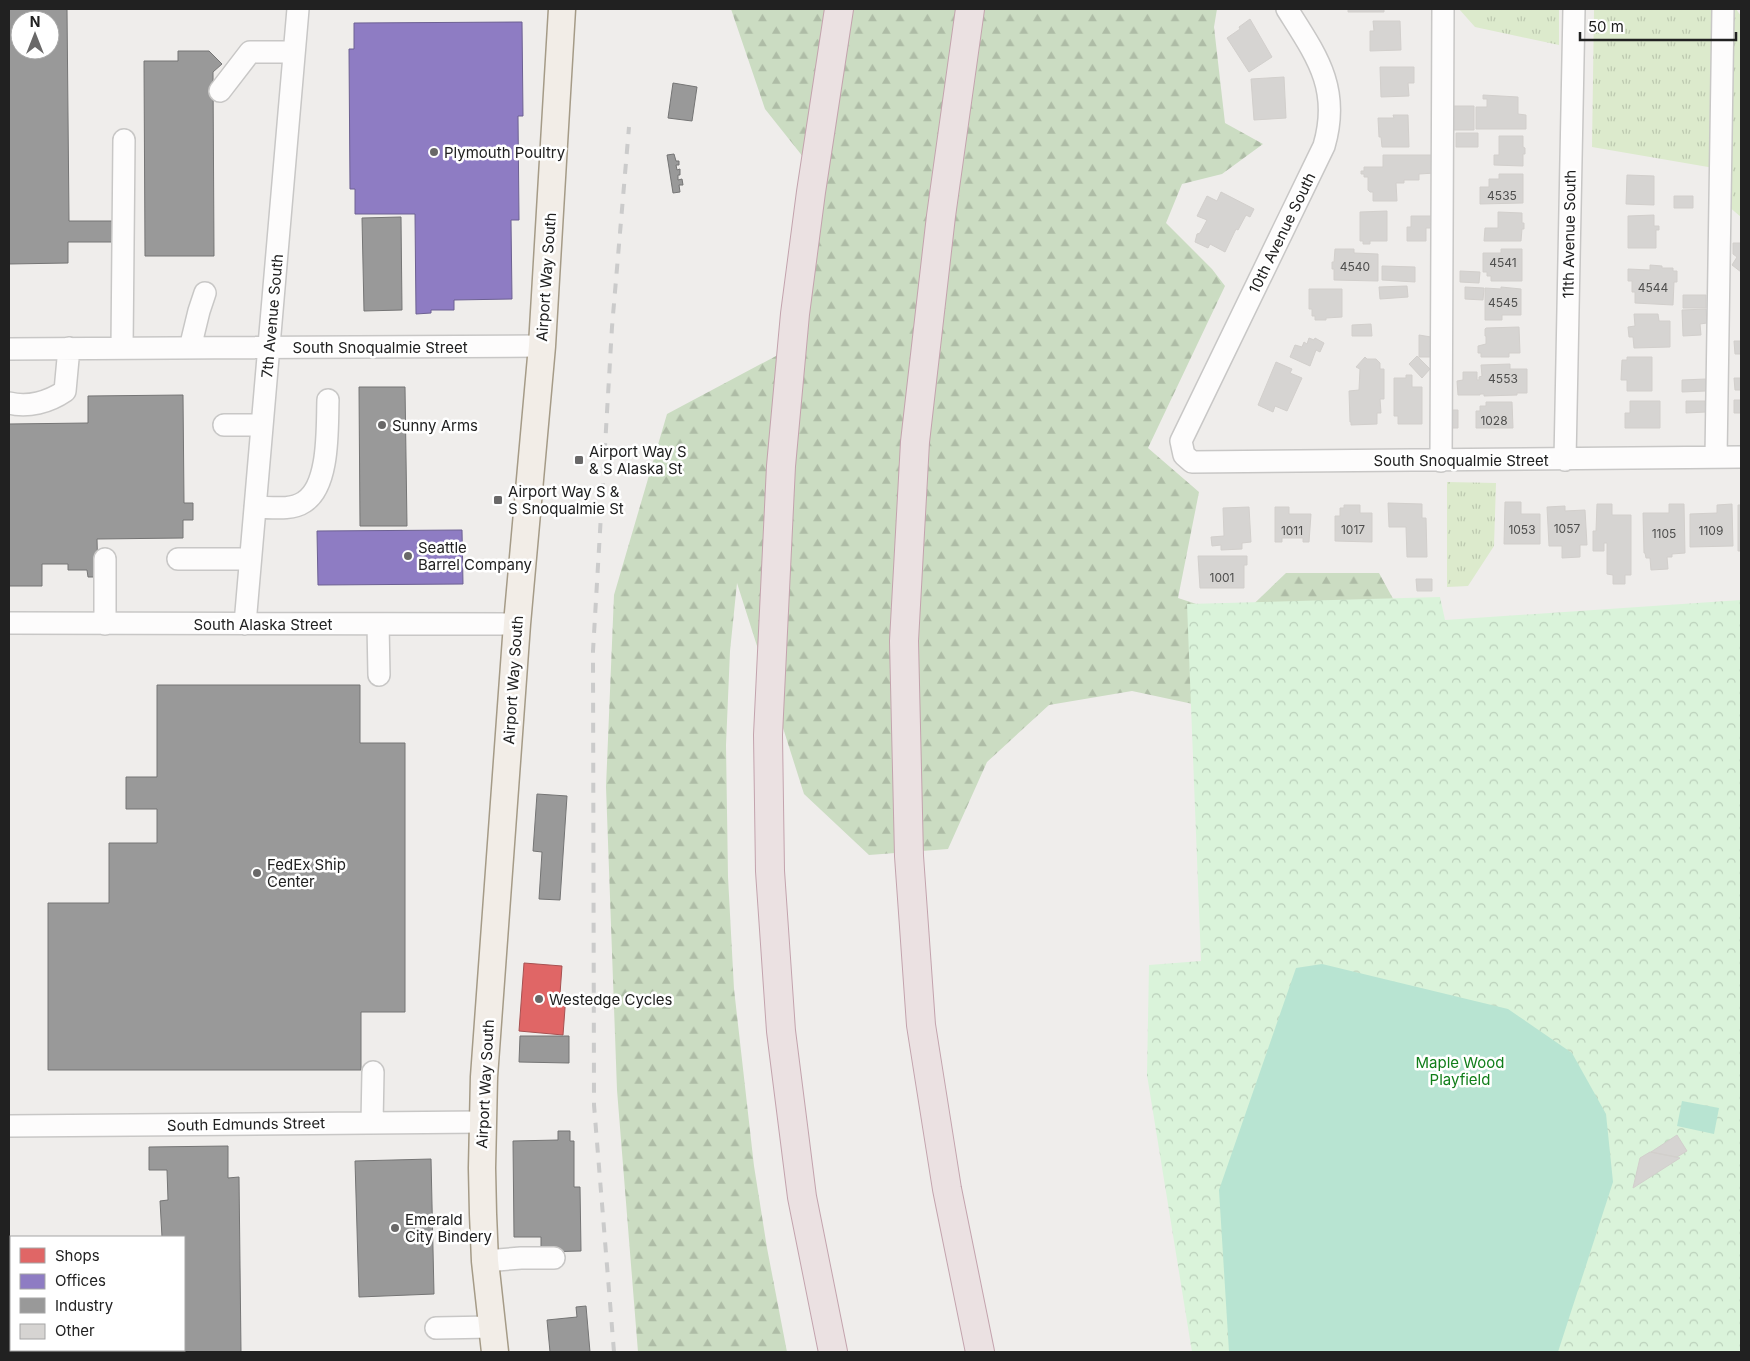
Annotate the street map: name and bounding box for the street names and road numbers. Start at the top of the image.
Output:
street label: 10th Avenue South [1245,170,1319,296]
street label: 11th Avenue South [1558,170,1580,298]
street label: Airport Way South [532,212,560,342]
street label: 7th Avenue South [257,253,287,379]
street label: South Snoqualmie Street [292,338,468,357]
street label: South Snoqualmie Street [1373,451,1549,470]
street label: South Alaska Street [193,615,333,634]
street label: Airport Way South [499,615,527,745]
street label: Airport Way South [472,1019,498,1149]
street label: South Edmunds Street [167,1113,325,1135]

